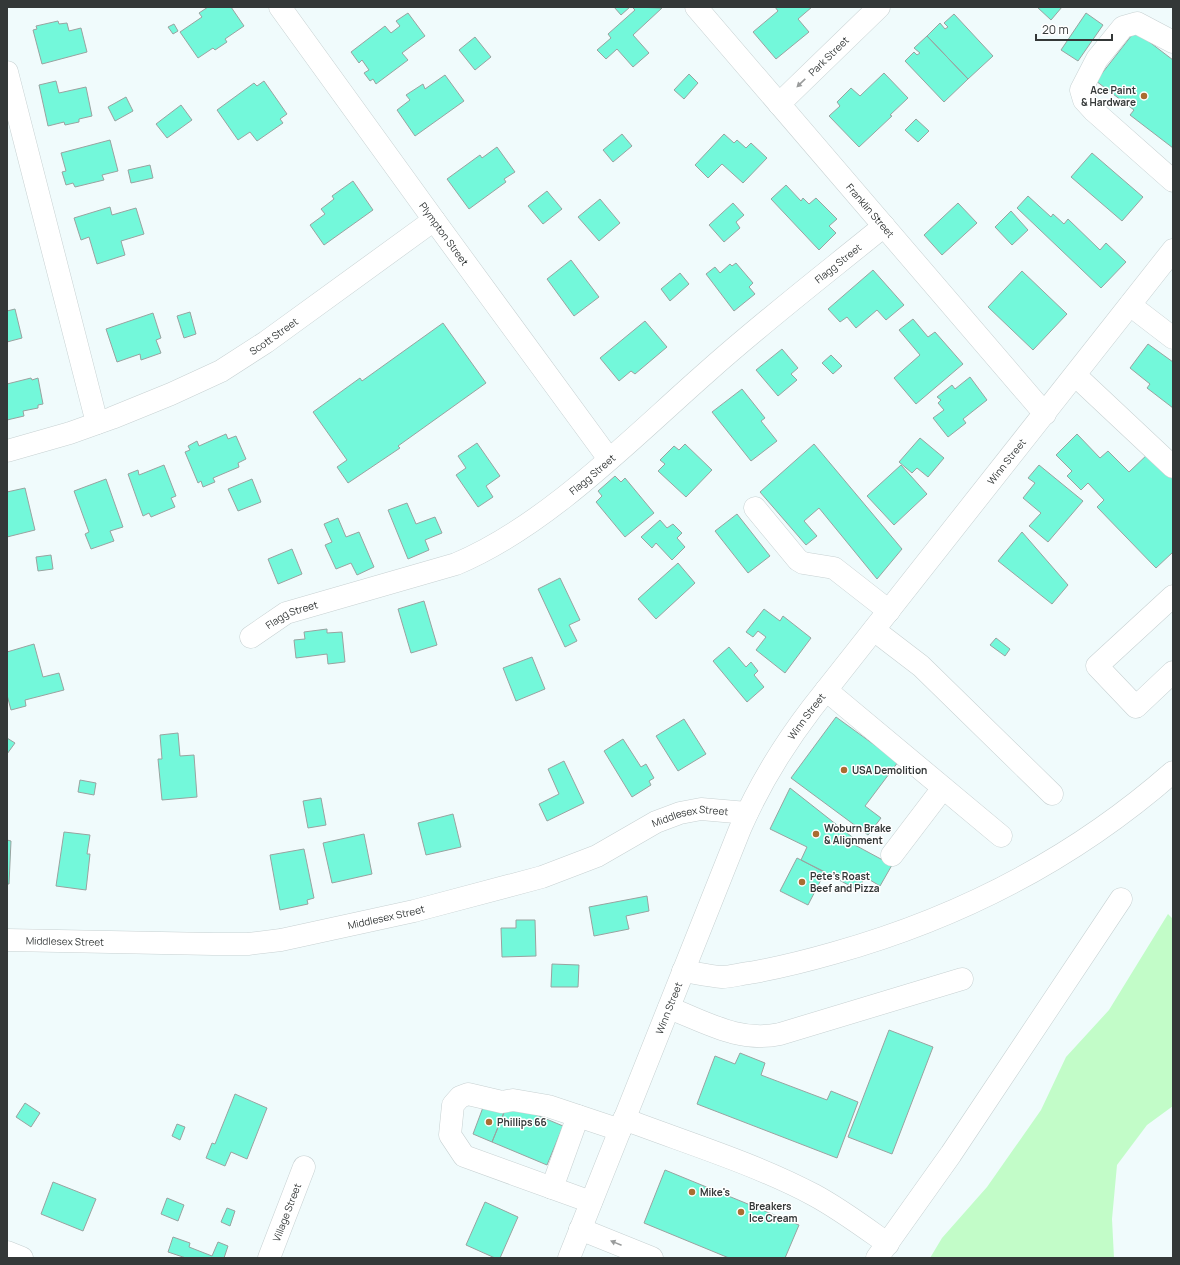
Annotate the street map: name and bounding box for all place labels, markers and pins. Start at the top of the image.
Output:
place label: Ace Paint & Hardware [1081,83,1136,109]
marker: Ace Paint & Hardware [1139,91,1149,101]
place label: USA Demolition [852,763,927,777]
marker: USA Demolition [839,765,849,775]
place label: Woburn Brake & Alignment [824,821,891,847]
marker: Woburn Brake & Alignment [811,829,821,839]
place label: Pete's Roast Beef and Pizza [810,869,880,895]
marker: Pete's Roast Beef and Pizza [797,877,807,887]
place label: Phillips 66 [497,1115,547,1129]
marker: Phillips 66 [484,1117,494,1127]
place label: Mike's [700,1185,730,1199]
marker: Mike's [687,1187,697,1197]
place label: Breakers Ice Cream [749,1199,797,1225]
marker: Breakers Ice Cream [736,1207,746,1217]

